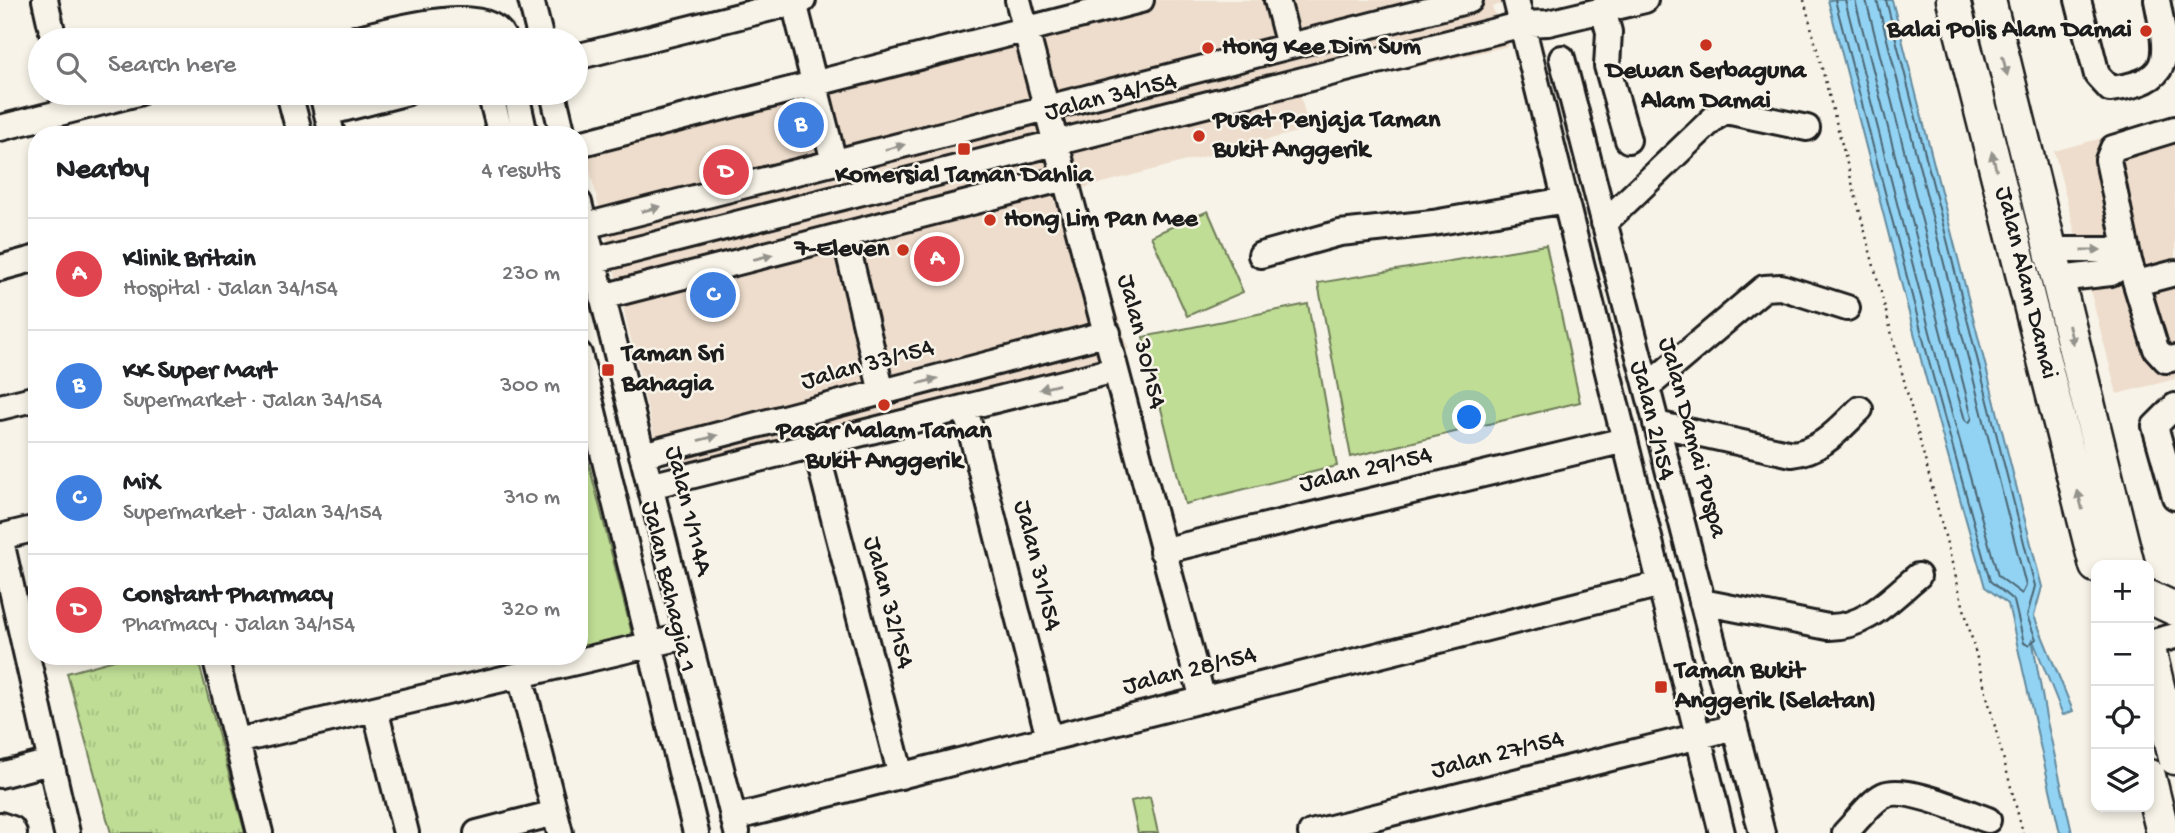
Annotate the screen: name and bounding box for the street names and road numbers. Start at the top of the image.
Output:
street label: Jalan 34/154 [1042,67,1180,129]
street label: Jalan Alam Damai [1986,184,2064,382]
street label: Jalan 30/154 [1108,271,1172,413]
street label: Jalan 33/154 [798,333,938,399]
street label: Jalan Damai Puspa [1649,334,1733,543]
street label: Jalan 2/154 [1621,358,1681,484]
street label: Jalan 29/154 [1297,441,1435,501]
street label: Jalan 1/114A [656,443,718,581]
street label: Jalan 31/154 [1005,497,1067,635]
street label: Jalan Bahagia 1 [632,498,702,676]
street label: Jalan 32/154 [854,533,920,673]
street label: Jalan 28/154 [1120,640,1260,704]
street label: Jalan 27/154 [1428,725,1568,787]

